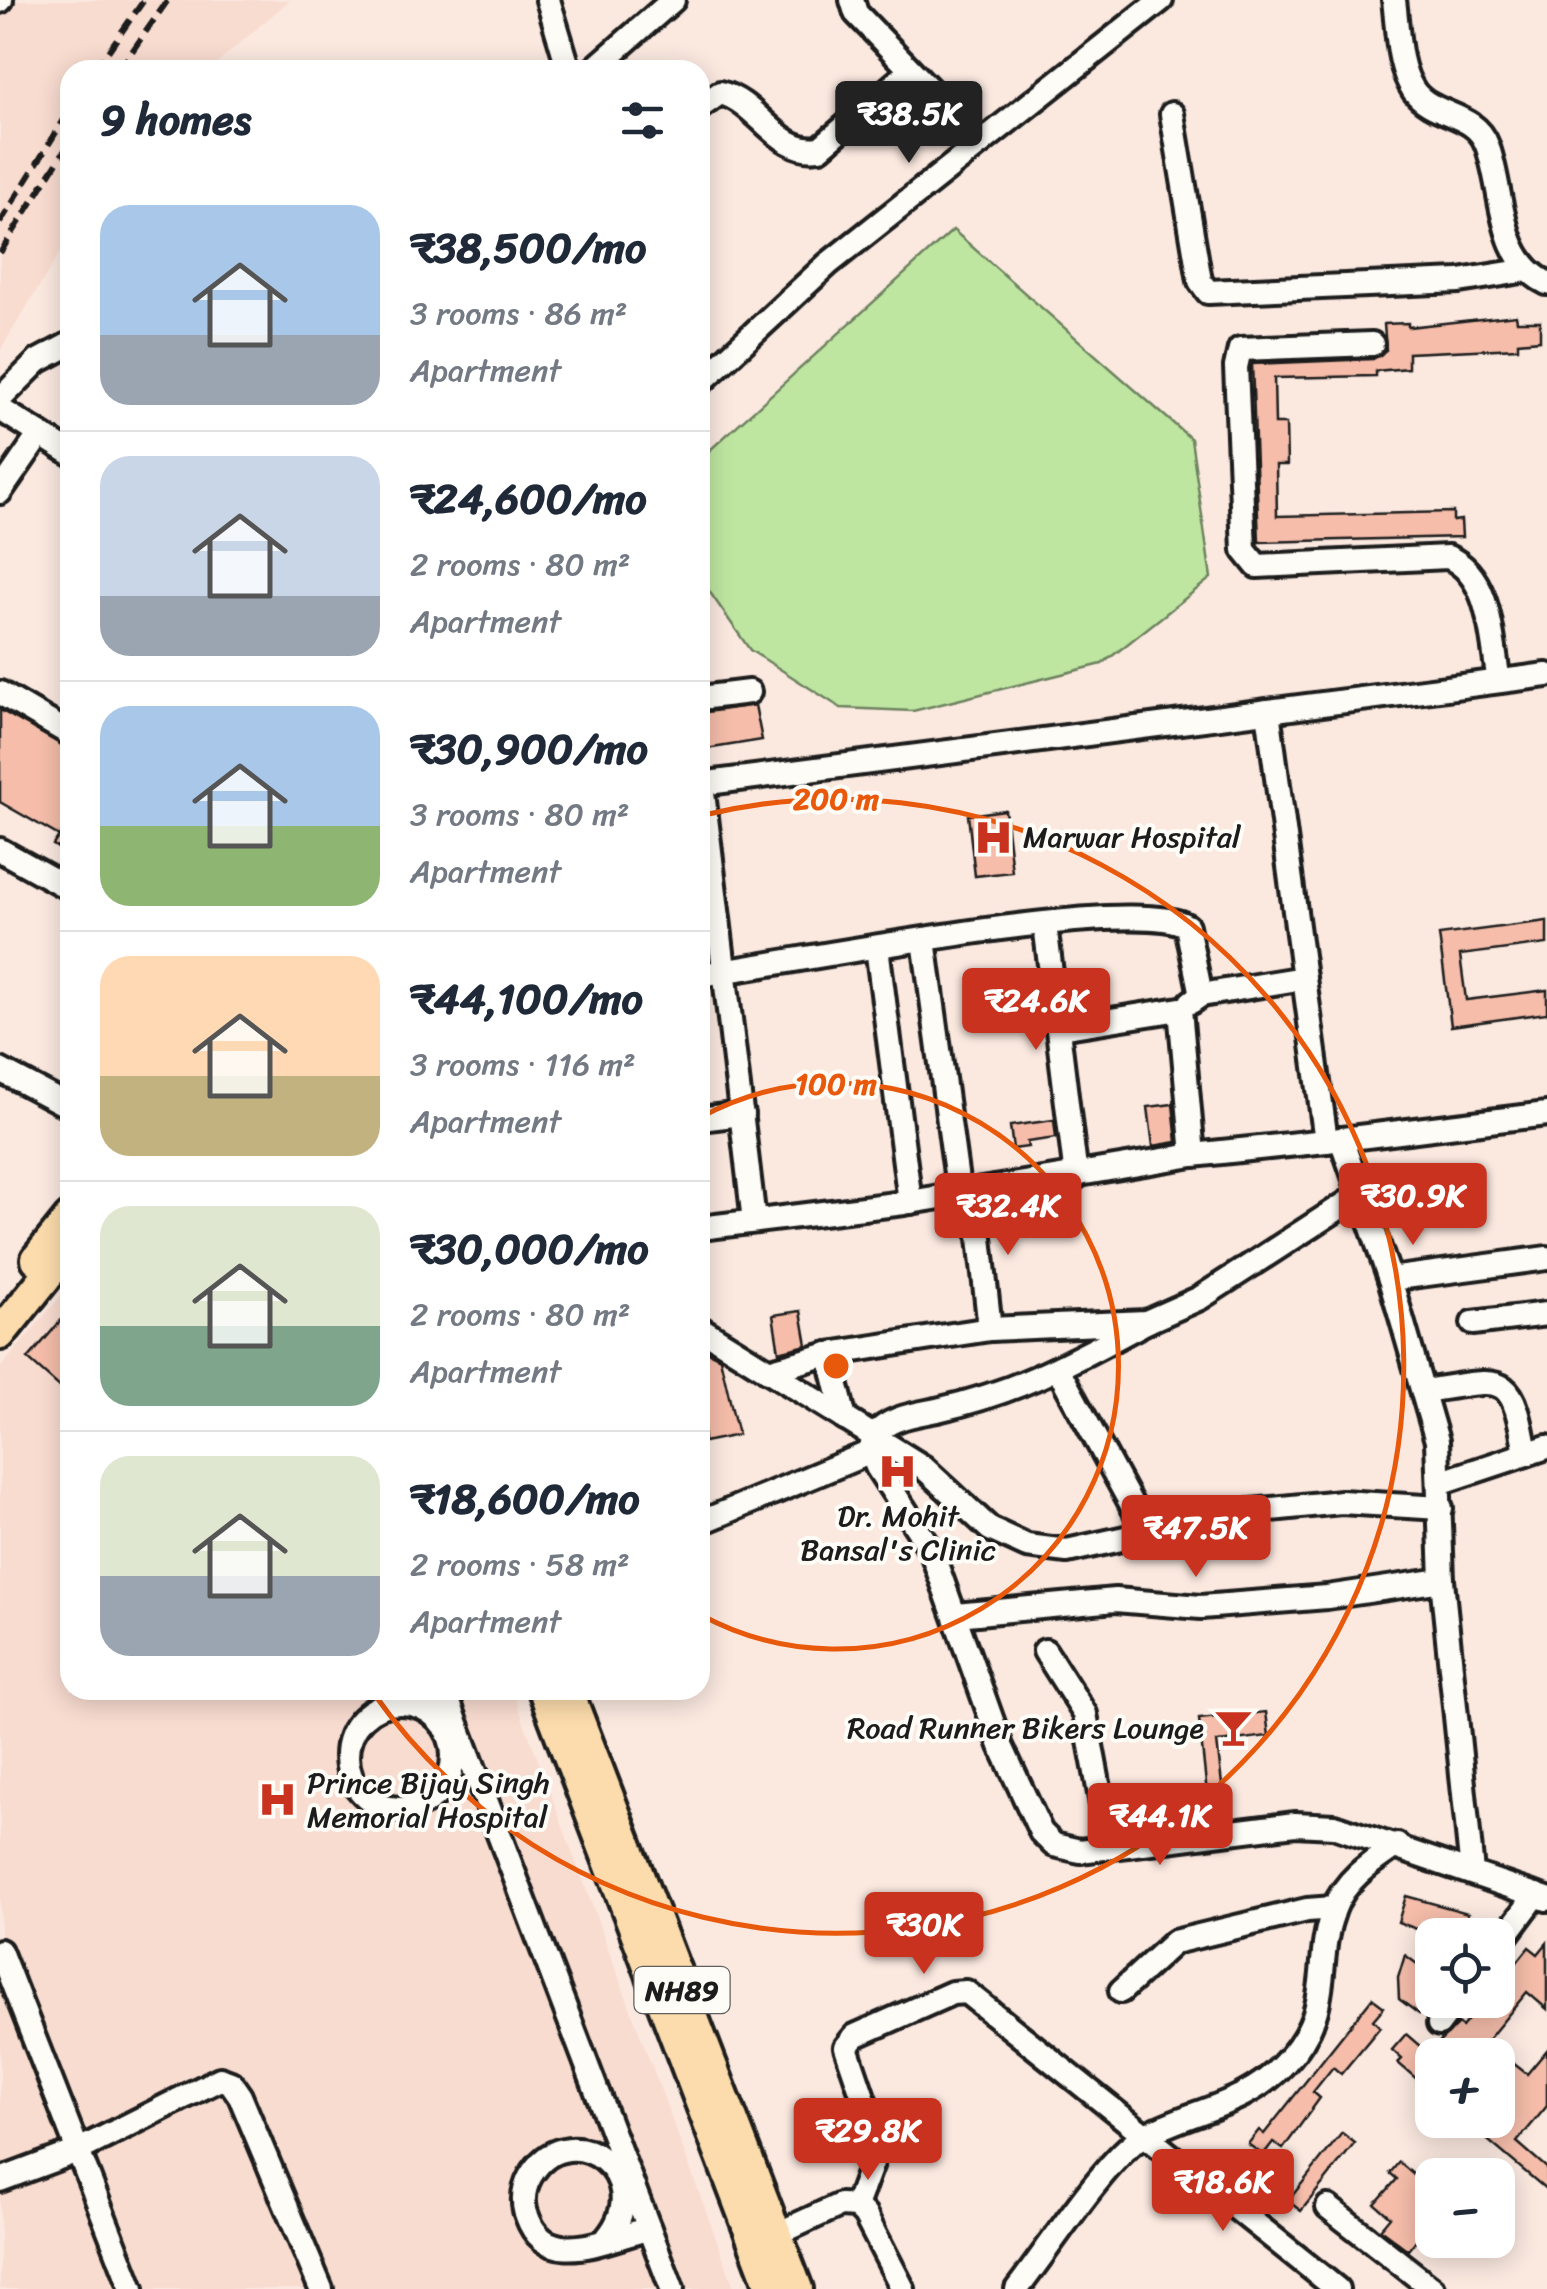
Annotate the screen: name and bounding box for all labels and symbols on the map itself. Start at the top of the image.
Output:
pin: ₹38.5K [828,81,990,166]
text: 200 m [793,772,879,826]
place label: Marwar Hospital [1023,810,1242,864]
hospital icon: Marwar Hospital [972,816,1014,858]
pin: ₹24.6K [955,968,1117,1053]
text: 100 m [795,1057,877,1111]
pin: ₹30.9K [1332,1163,1494,1248]
pin: ₹32.4K [927,1173,1089,1258]
centre of rings [818,1348,854,1384]
hospital icon: Dr. Mohit Bansal's Clinic [877,1451,919,1493]
place label: Dr. Mohit Bansal's Clinic [800,1489,996,1577]
pin: ₹47.5K [1115,1495,1277,1580]
place label: Road Runner Bikers Lounge [847,1701,1204,1755]
bar icon: Road Runner Bikers Lounge [1213,1707,1255,1749]
place label: Prince Bijay Singh Memorial Hospital [307,1756,550,1844]
hospital icon: Prince Bijay Singh Memorial Hospital [256,1779,298,1821]
pin: ₹44.1K [1079,1783,1241,1868]
pin: ₹30K [865,1892,983,1977]
road number: NH89 [634,1967,730,2013]
pin: ₹29.8K [787,2098,949,2183]
pin: ₹18.6K [1142,2149,1304,2234]

